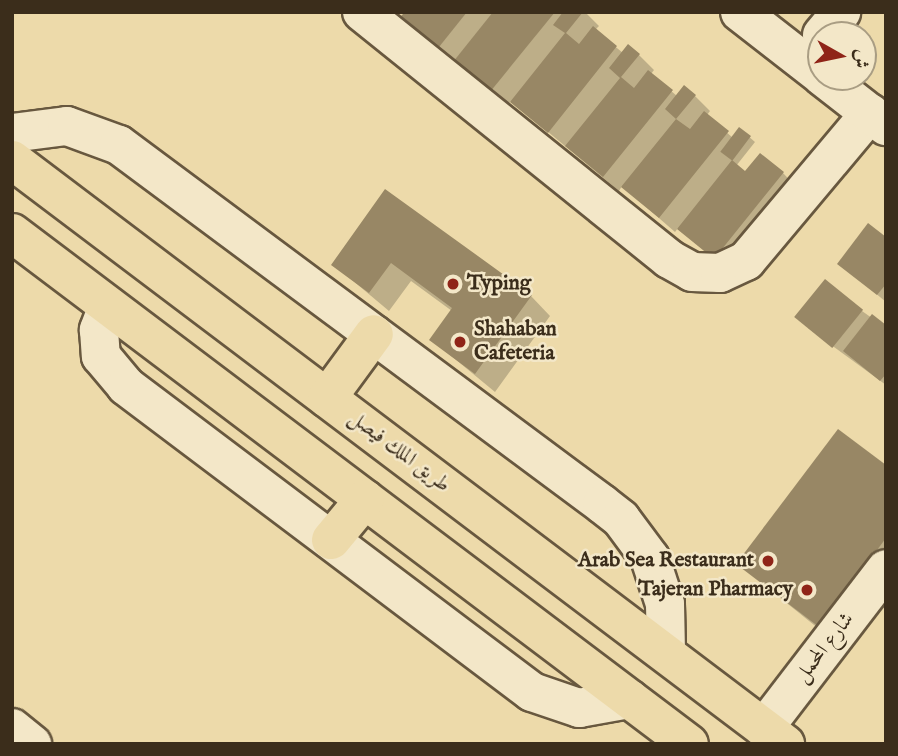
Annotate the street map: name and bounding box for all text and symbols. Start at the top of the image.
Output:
north arrow [807,21,877,91]
text: ش [847,48,874,70]
place label: Typing [467,271,531,297]
marker: Typing [445,276,461,292]
place label: Shahaban Cafeteria [474,317,557,367]
marker: Shahaban Cafeteria [452,334,468,350]
street label: طريق الملك فيصل [343,406,455,498]
place label: Arab Sea Restaurant [578,548,754,574]
marker: Arab Sea Restaurant [760,553,776,569]
place label: Tajeran Pharmacy [638,577,793,603]
marker: Tajeran Pharmacy [799,582,815,598]
street label: شارع المحمل [790,608,860,688]

